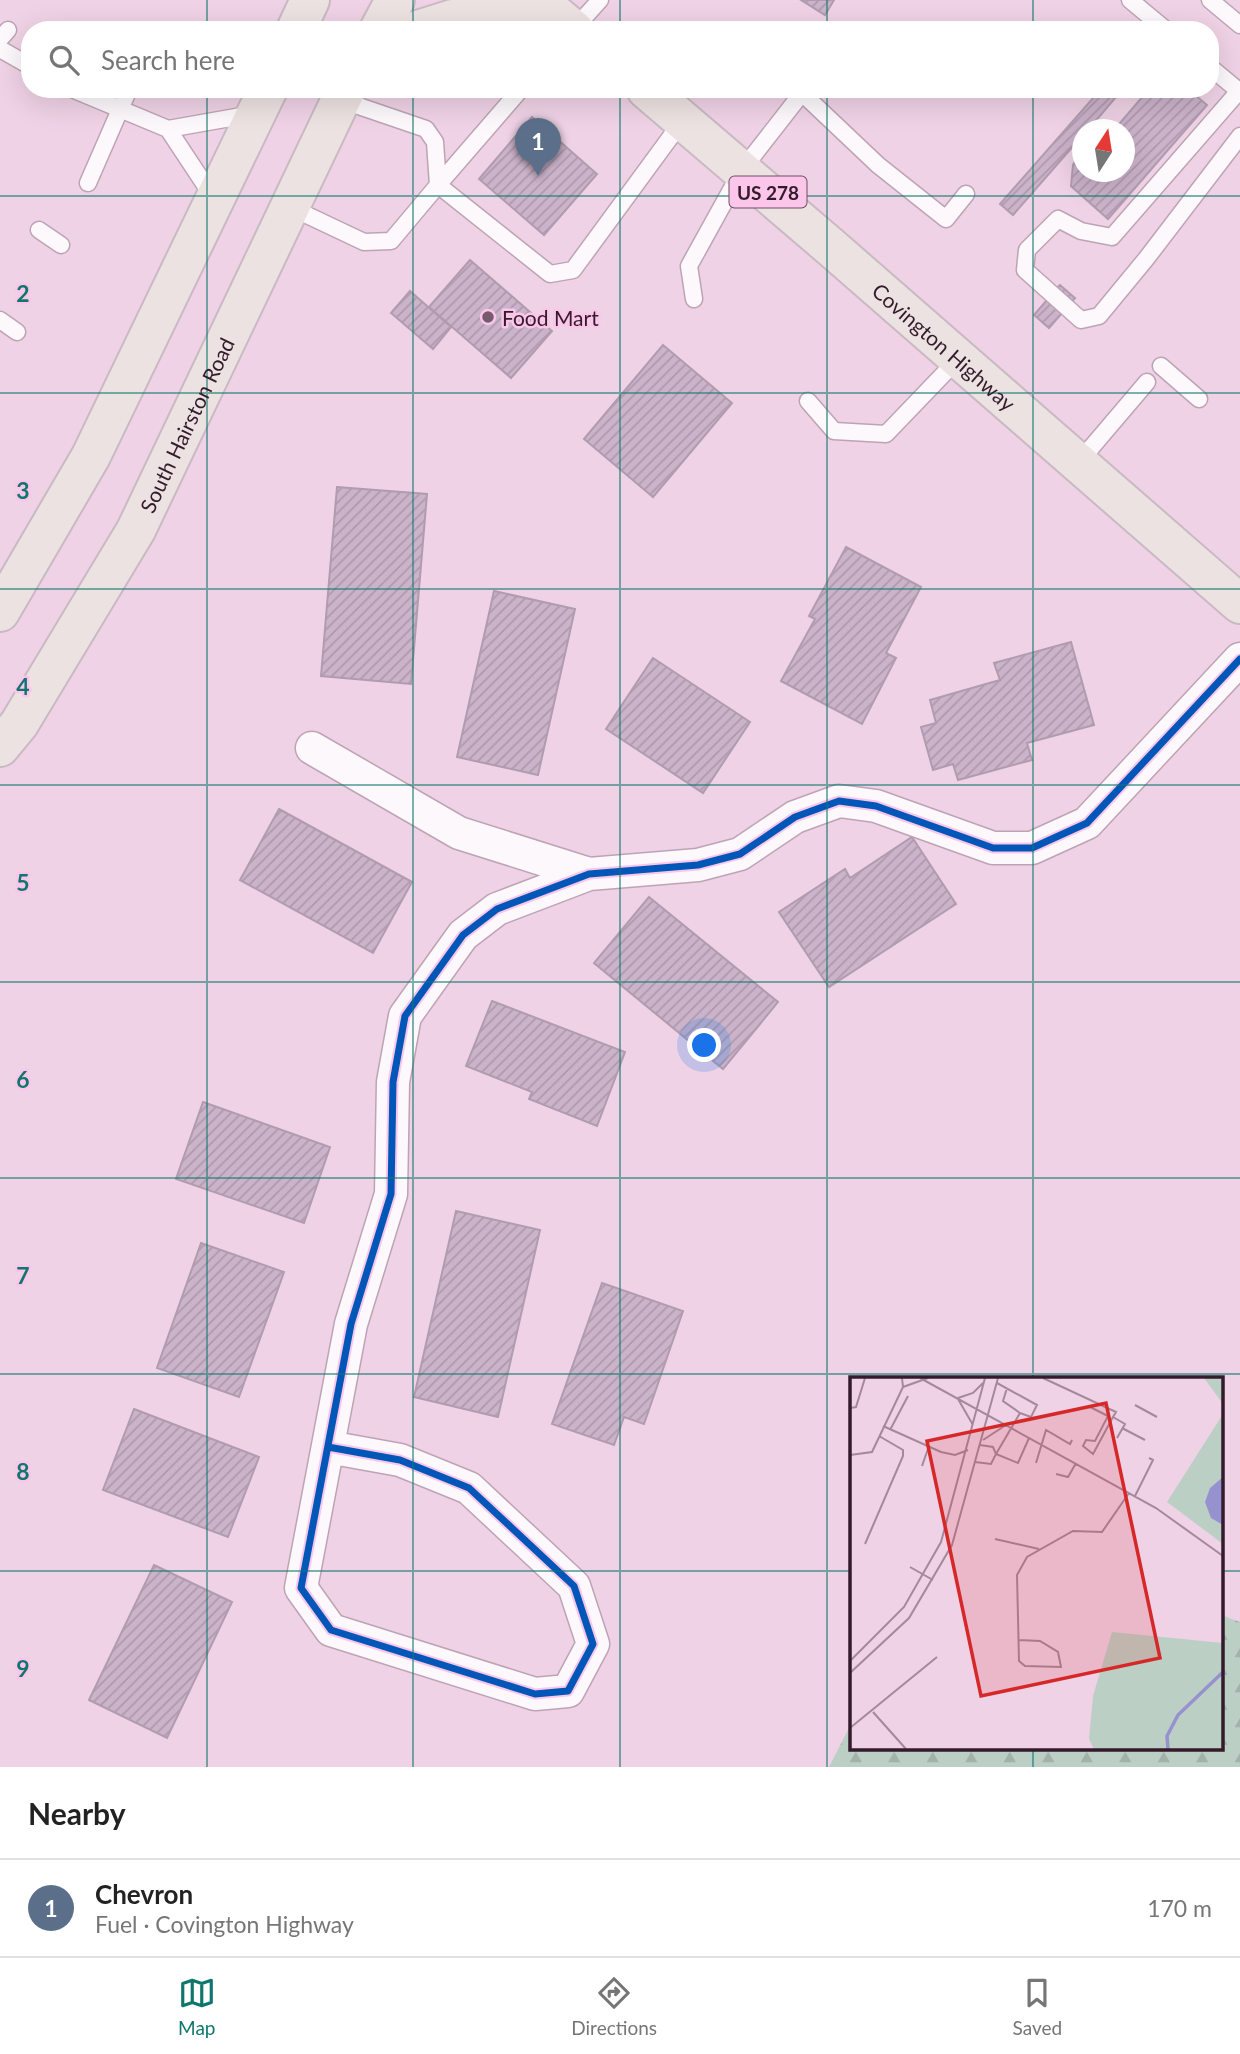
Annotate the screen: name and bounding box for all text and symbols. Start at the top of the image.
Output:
search box [21,21,1219,98]
icon: search [45,41,83,79]
text: Search here [101,44,235,76]
pin: 1 [515,118,561,176]
north arrow [1072,119,1135,182]
road number: US 278 [730,176,806,208]
street label: Covington Highway [868,277,1021,415]
text: 2 [16,279,30,307]
place label: Food Mart [502,305,599,330]
marker: Food Mart [480,309,496,325]
street label: South Hairston Road [134,333,238,516]
text: 3 [16,476,30,504]
text: 4 [16,672,30,700]
text: 5 [16,868,30,896]
your location [687,1028,721,1062]
text: 6 [16,1065,30,1093]
text: 7 [16,1261,30,1289]
inset map [850,1377,1222,1750]
text: 8 [16,1457,30,1485]
text: 9 [16,1654,30,1682]
text: Nearby [28,1795,126,1831]
text: Chevron [95,1878,193,1910]
text: 1 [44,1894,58,1922]
text: 170 m [1147,1894,1212,1922]
text: Fuel · Covington Highway [95,1910,354,1938]
tab: Map [178,1974,216,2039]
tab: Directions [571,1974,657,2039]
tab: Saved [1013,1974,1062,2039]

